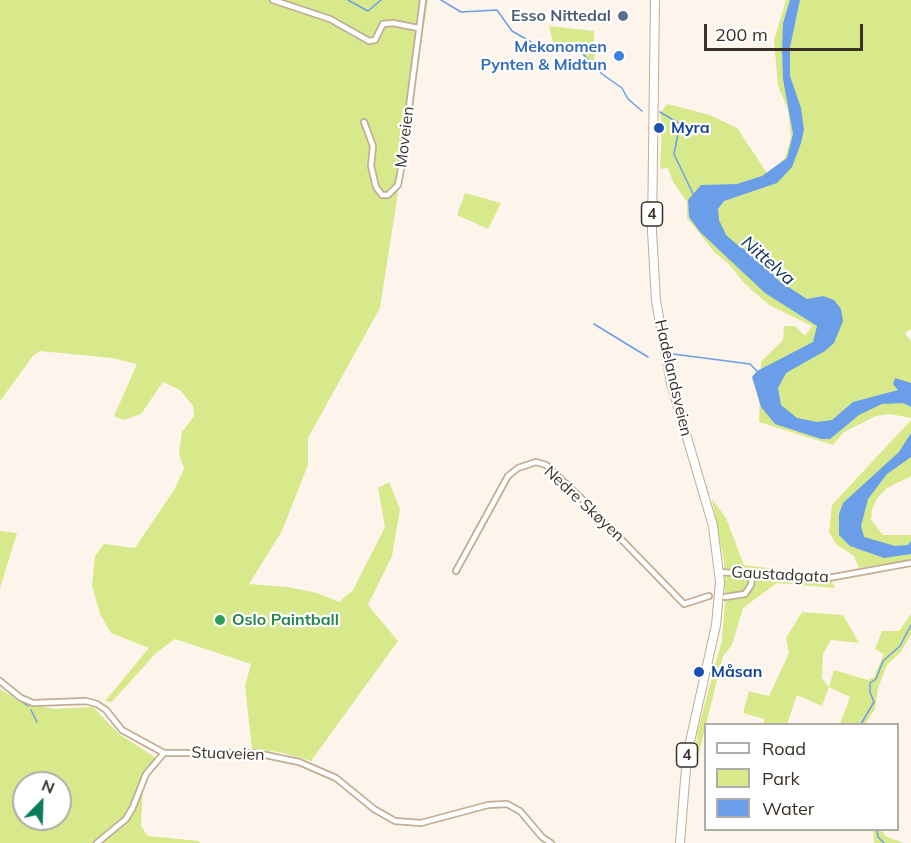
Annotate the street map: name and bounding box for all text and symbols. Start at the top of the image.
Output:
place label: Esso Nittedal [511,6,611,26]
marker: Esso Nittedal [616,9,630,23]
scale bar [707,12,866,50]
text: 200 m [715,23,768,46]
place label: Mekonomen Pynten & Midtun [480,37,607,75]
marker: Mekonomen Pynten & Midtun [612,49,626,63]
street label: Moveien [392,105,418,169]
place label: Myra [671,118,710,138]
marker: Myra [652,121,666,135]
road number: 4 [642,202,662,226]
water label: Nittelva [737,232,799,290]
street label: Hadelandsveien [650,318,696,438]
street label: Nedre Skøyen [540,462,628,546]
street label: Gaustadgata [731,563,829,587]
place label: Oslo Paintball [232,610,339,630]
marker: Oslo Paintball [213,613,227,627]
place label: Måsan [711,662,762,682]
marker: Måsan [692,665,706,679]
legend [704,723,899,831]
text: Road [762,737,806,760]
street label: Stuaveien [191,743,265,765]
road number: 4 [676,743,698,767]
text: Park [762,767,800,790]
north arrow [12,771,72,831]
text: N [39,775,58,798]
text: Water [762,797,814,820]

